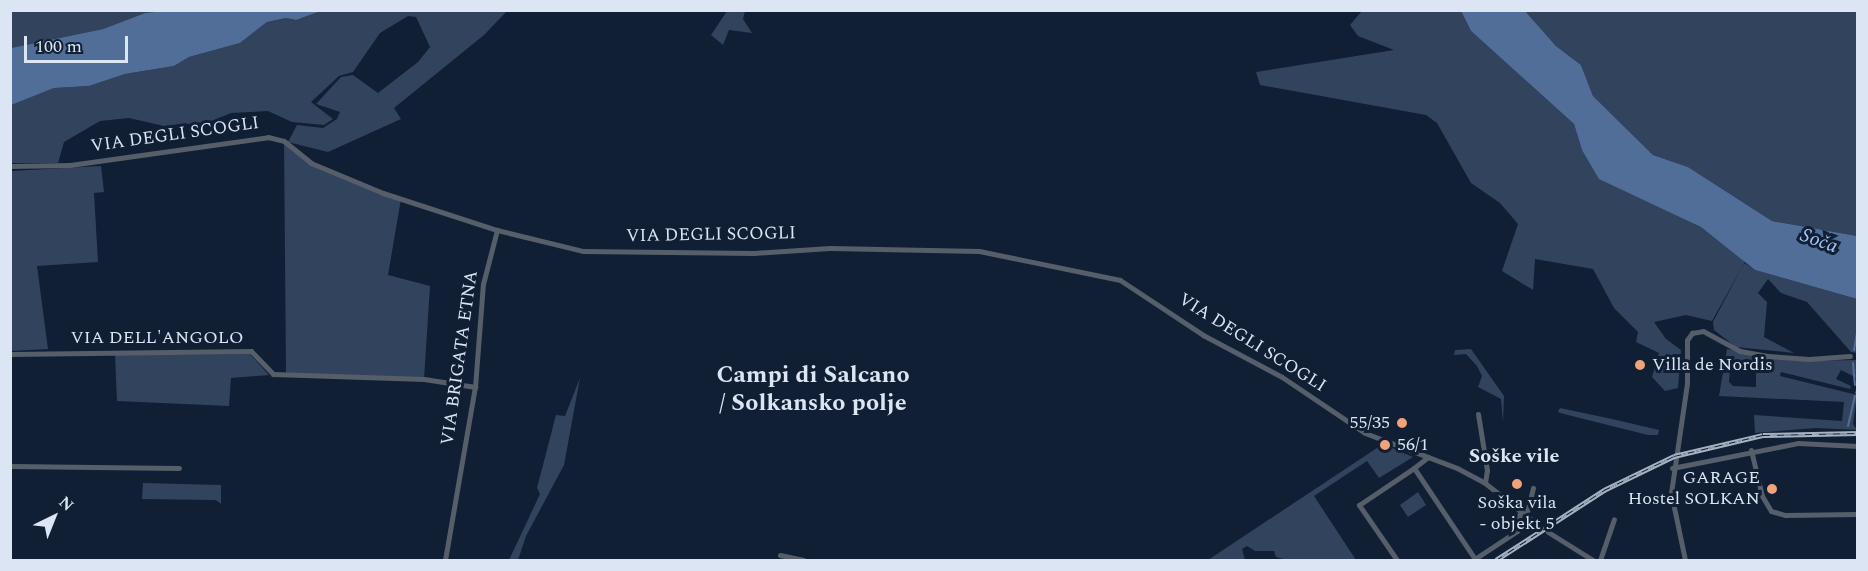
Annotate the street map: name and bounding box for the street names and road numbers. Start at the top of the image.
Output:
street label: VIA DEGLI SCOGLI [89,112,261,158]
street label: VIA DEGLI SCOGLI [626,223,796,247]
street label: VIA BRIGATA ETNA [437,269,483,447]
street label: VIA DEGLI SCOGLI [1174,289,1330,397]
street label: VIA DELL'ANGOLO [70,327,244,349]

